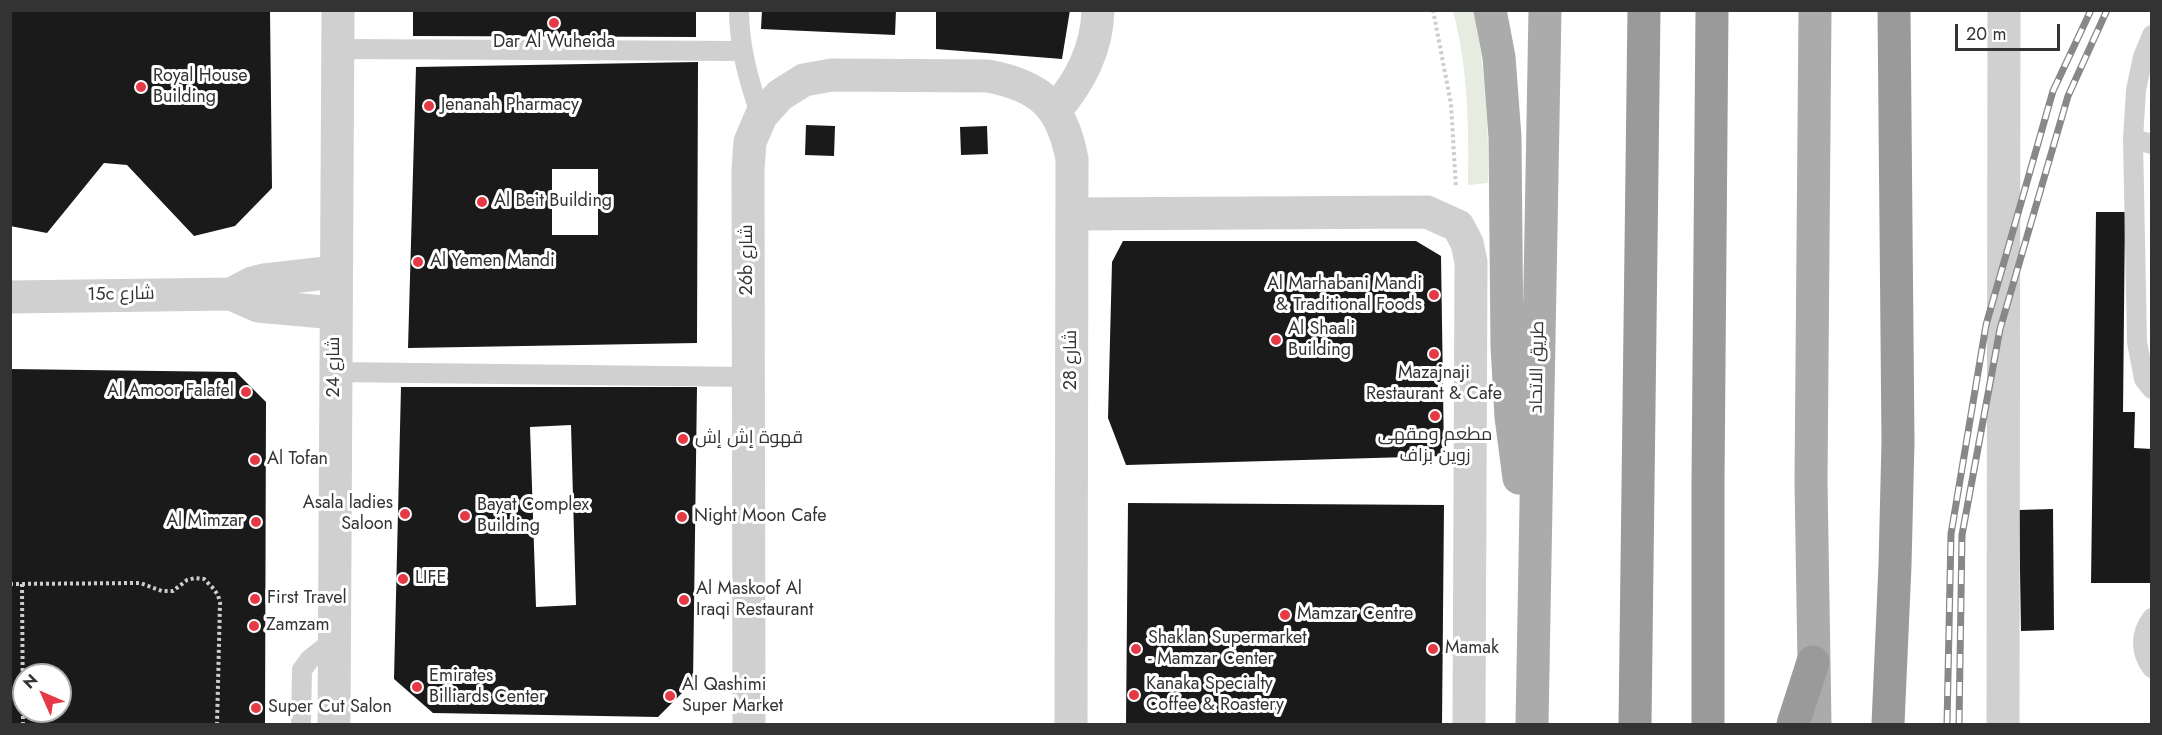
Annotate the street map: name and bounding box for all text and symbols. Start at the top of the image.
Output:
scale bar [1958,12,2063,50]
marker: Dar Al Wuheida [547,16,561,30]
text: 20 m [1966,21,2006,47]
place label: Dar Al Wuheida [493,32,615,54]
place label: Royal House Building [153,66,247,109]
marker: Royal House Building [134,80,148,94]
place label: Jenanah Pharmacy [441,95,579,117]
marker: Jenanah Pharmacy [422,99,436,113]
place label: Al Beit Building [494,191,612,213]
marker: Al Beit Building [475,195,489,209]
street label: 26b شارع [737,224,759,296]
place label: Al Yemen Mandi [430,251,555,273]
marker: Al Yemen Mandi [411,255,425,269]
place label: Al Marhabani Mandi & Traditional Foods [1267,274,1422,316]
street label: 15c شارع [87,284,155,306]
marker: Al Marhabani Mandi & Traditional Foods [1427,288,1441,302]
place label: Al Shaali Building [1288,319,1355,362]
street label: طريق الاتحاد [1526,321,1550,413]
street label: شارع 28 [1061,330,1083,390]
marker: Al Shaali Building [1269,333,1283,347]
street label: شارع 24 [324,336,346,398]
marker: Mazajnaji Restaurant & Cafe [1427,347,1441,361]
place label: Mazajnaji Restaurant & Cafe [1366,363,1502,406]
place label: Al Amoor Falafel [107,381,234,403]
marker: Al Amoor Falafel [239,385,253,399]
marker: مطعم ومقهى زوين بزاف [1428,409,1442,423]
place label: مطعم ومقهى زوين بزاف [1378,425,1492,468]
place label: قهوة إش إش [695,428,803,450]
marker: قهوة إش إش [676,432,690,446]
place label: Al Tofan [267,449,328,471]
marker: Al Tofan [248,453,262,467]
place label: Asala ladies Saloon [303,493,393,536]
place label: Bayat Complex Building [477,495,589,538]
place label: Night Moon Cafe [694,506,827,528]
marker: Asala ladies Saloon [398,507,412,521]
marker: Bayat Complex Building [458,509,472,523]
marker: Night Moon Cafe [675,510,689,524]
place label: Al Mimzar [166,511,244,533]
marker: Al Mimzar [249,515,263,529]
place label: LIFE [415,568,446,590]
marker: LIFE [396,572,410,586]
place label: Al Maskoof Al Iraqi Restaurant [696,579,813,622]
place label: First Travel [267,588,347,610]
marker: First Travel [248,592,262,606]
marker: Al Maskoof Al Iraqi Restaurant [677,593,691,607]
place label: Mamzar Centre [1297,604,1413,626]
marker: Mamzar Centre [1278,608,1292,622]
place label: Zamzam [266,615,329,637]
marker: Zamzam [247,619,261,633]
place label: Shaklan Supermarket - Mamzar Center [1148,628,1307,670]
place label: Mamak [1445,638,1499,660]
marker: Shaklan Supermarket - Mamzar Center [1129,642,1143,656]
marker: Mamak [1426,642,1440,656]
north arrow [12,663,72,723]
place label: Emirates Billiards Center [429,666,545,708]
text: N [18,669,43,694]
place label: Kanaka Specialty Coffee & Roastery [1146,674,1284,716]
place label: Al Qashimi Super Market [682,675,783,718]
marker: Emirates Billiards Center [410,680,424,694]
marker: Kanaka Specialty Coffee & Roastery [1127,688,1141,702]
marker: Al Qashimi Super Market [663,689,677,703]
place label: Super Cut Salon [268,697,392,719]
marker: Super Cut Salon [249,701,263,715]

